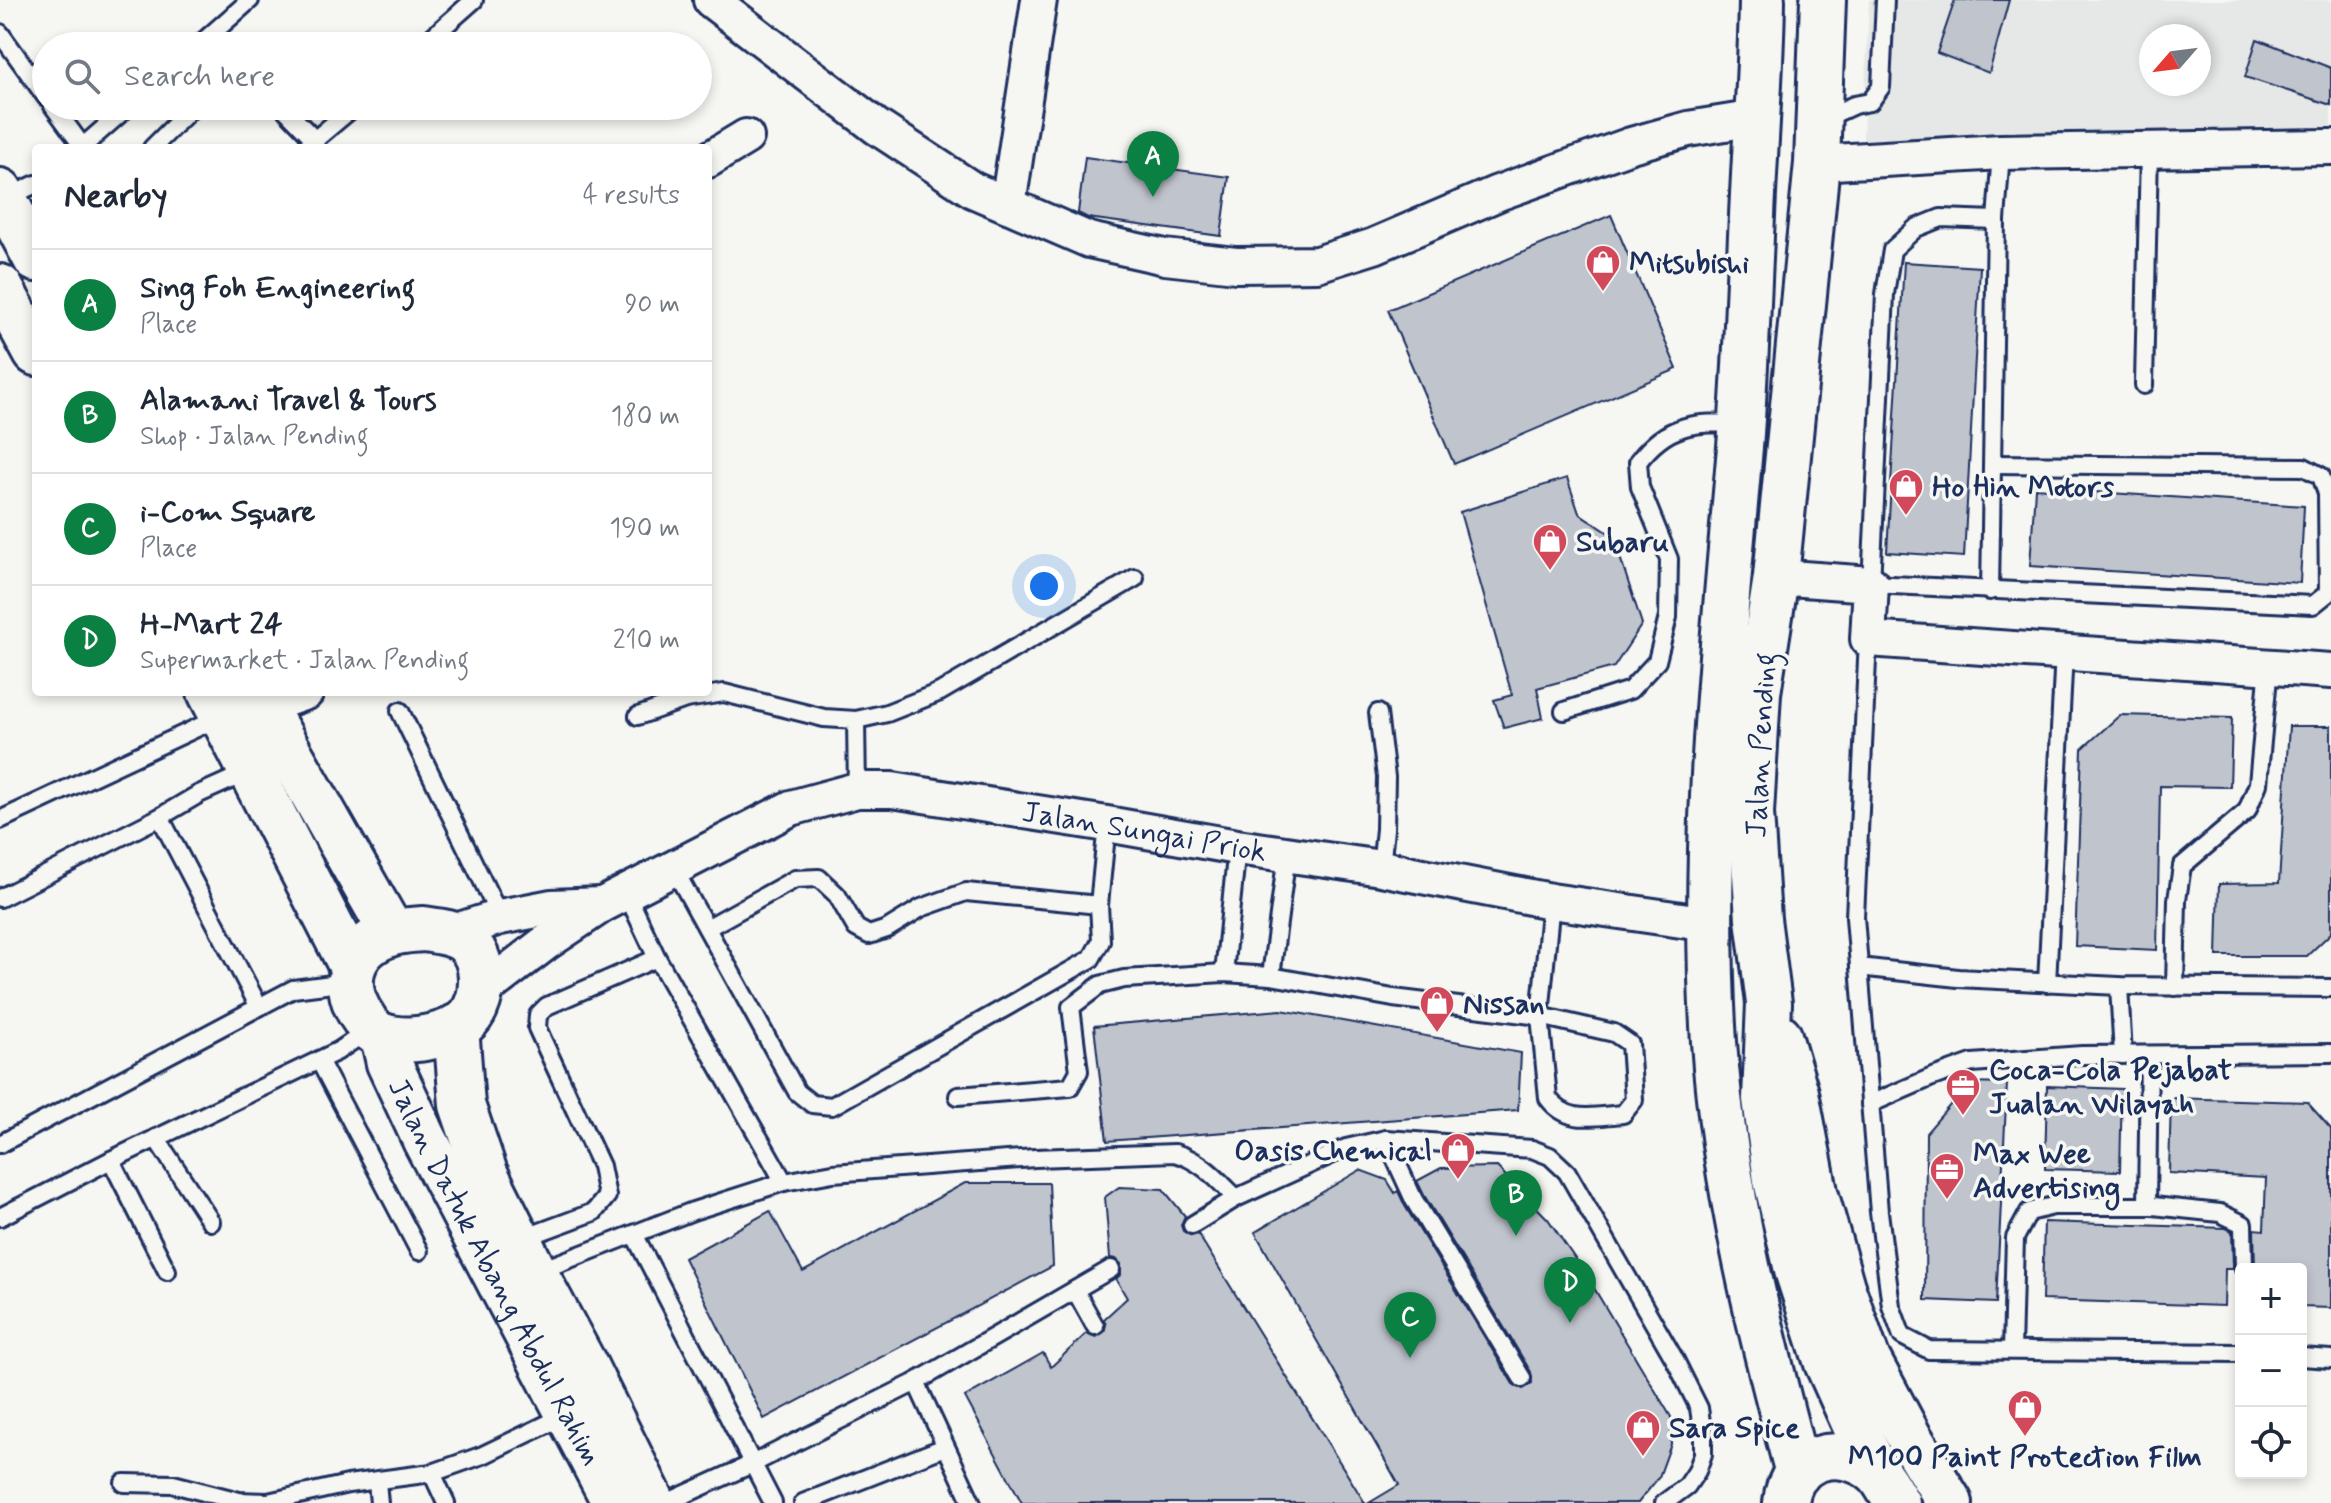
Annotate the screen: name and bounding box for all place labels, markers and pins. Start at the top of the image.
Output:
pin: A [1127,131,1179,197]
shop icon: Mitsubishi [1584,243,1622,293]
place label: Mitsubishi [1629,244,1749,283]
shop icon: Ho Hin Motors [1887,467,1925,517]
place label: Ho Hin Motors [1932,468,2115,507]
shop icon: Subaru [1531,522,1569,572]
place label: Subaru [1576,523,1669,562]
shop icon: Nissan [1418,984,1456,1034]
place label: Nissan [1463,985,1545,1024]
place label: Coca-Cola Pejabat Jualan Wilayah [1989,1051,2232,1124]
office icon: Coca-Cola Pejabat Jualan Wilayah [1944,1067,1982,1117]
shop icon: Oasis Chemical [1439,1131,1477,1181]
place label: Oasis Chemical [1234,1132,1432,1171]
place label: Max Wee Advertising [1973,1135,2120,1211]
office icon: Max Wee Advertising [1928,1151,1966,1201]
pin: B [1490,1170,1542,1236]
pin: D [1544,1257,1596,1323]
pin: C [1384,1292,1436,1358]
shop icon: M100 Paint Protection Film [2006,1388,2044,1438]
shop icon: Sara Spice [1624,1408,1662,1458]
place label: Sara Spice [1669,1409,1800,1448]
place label: M100 Paint Protection Film [1848,1438,2202,1477]

